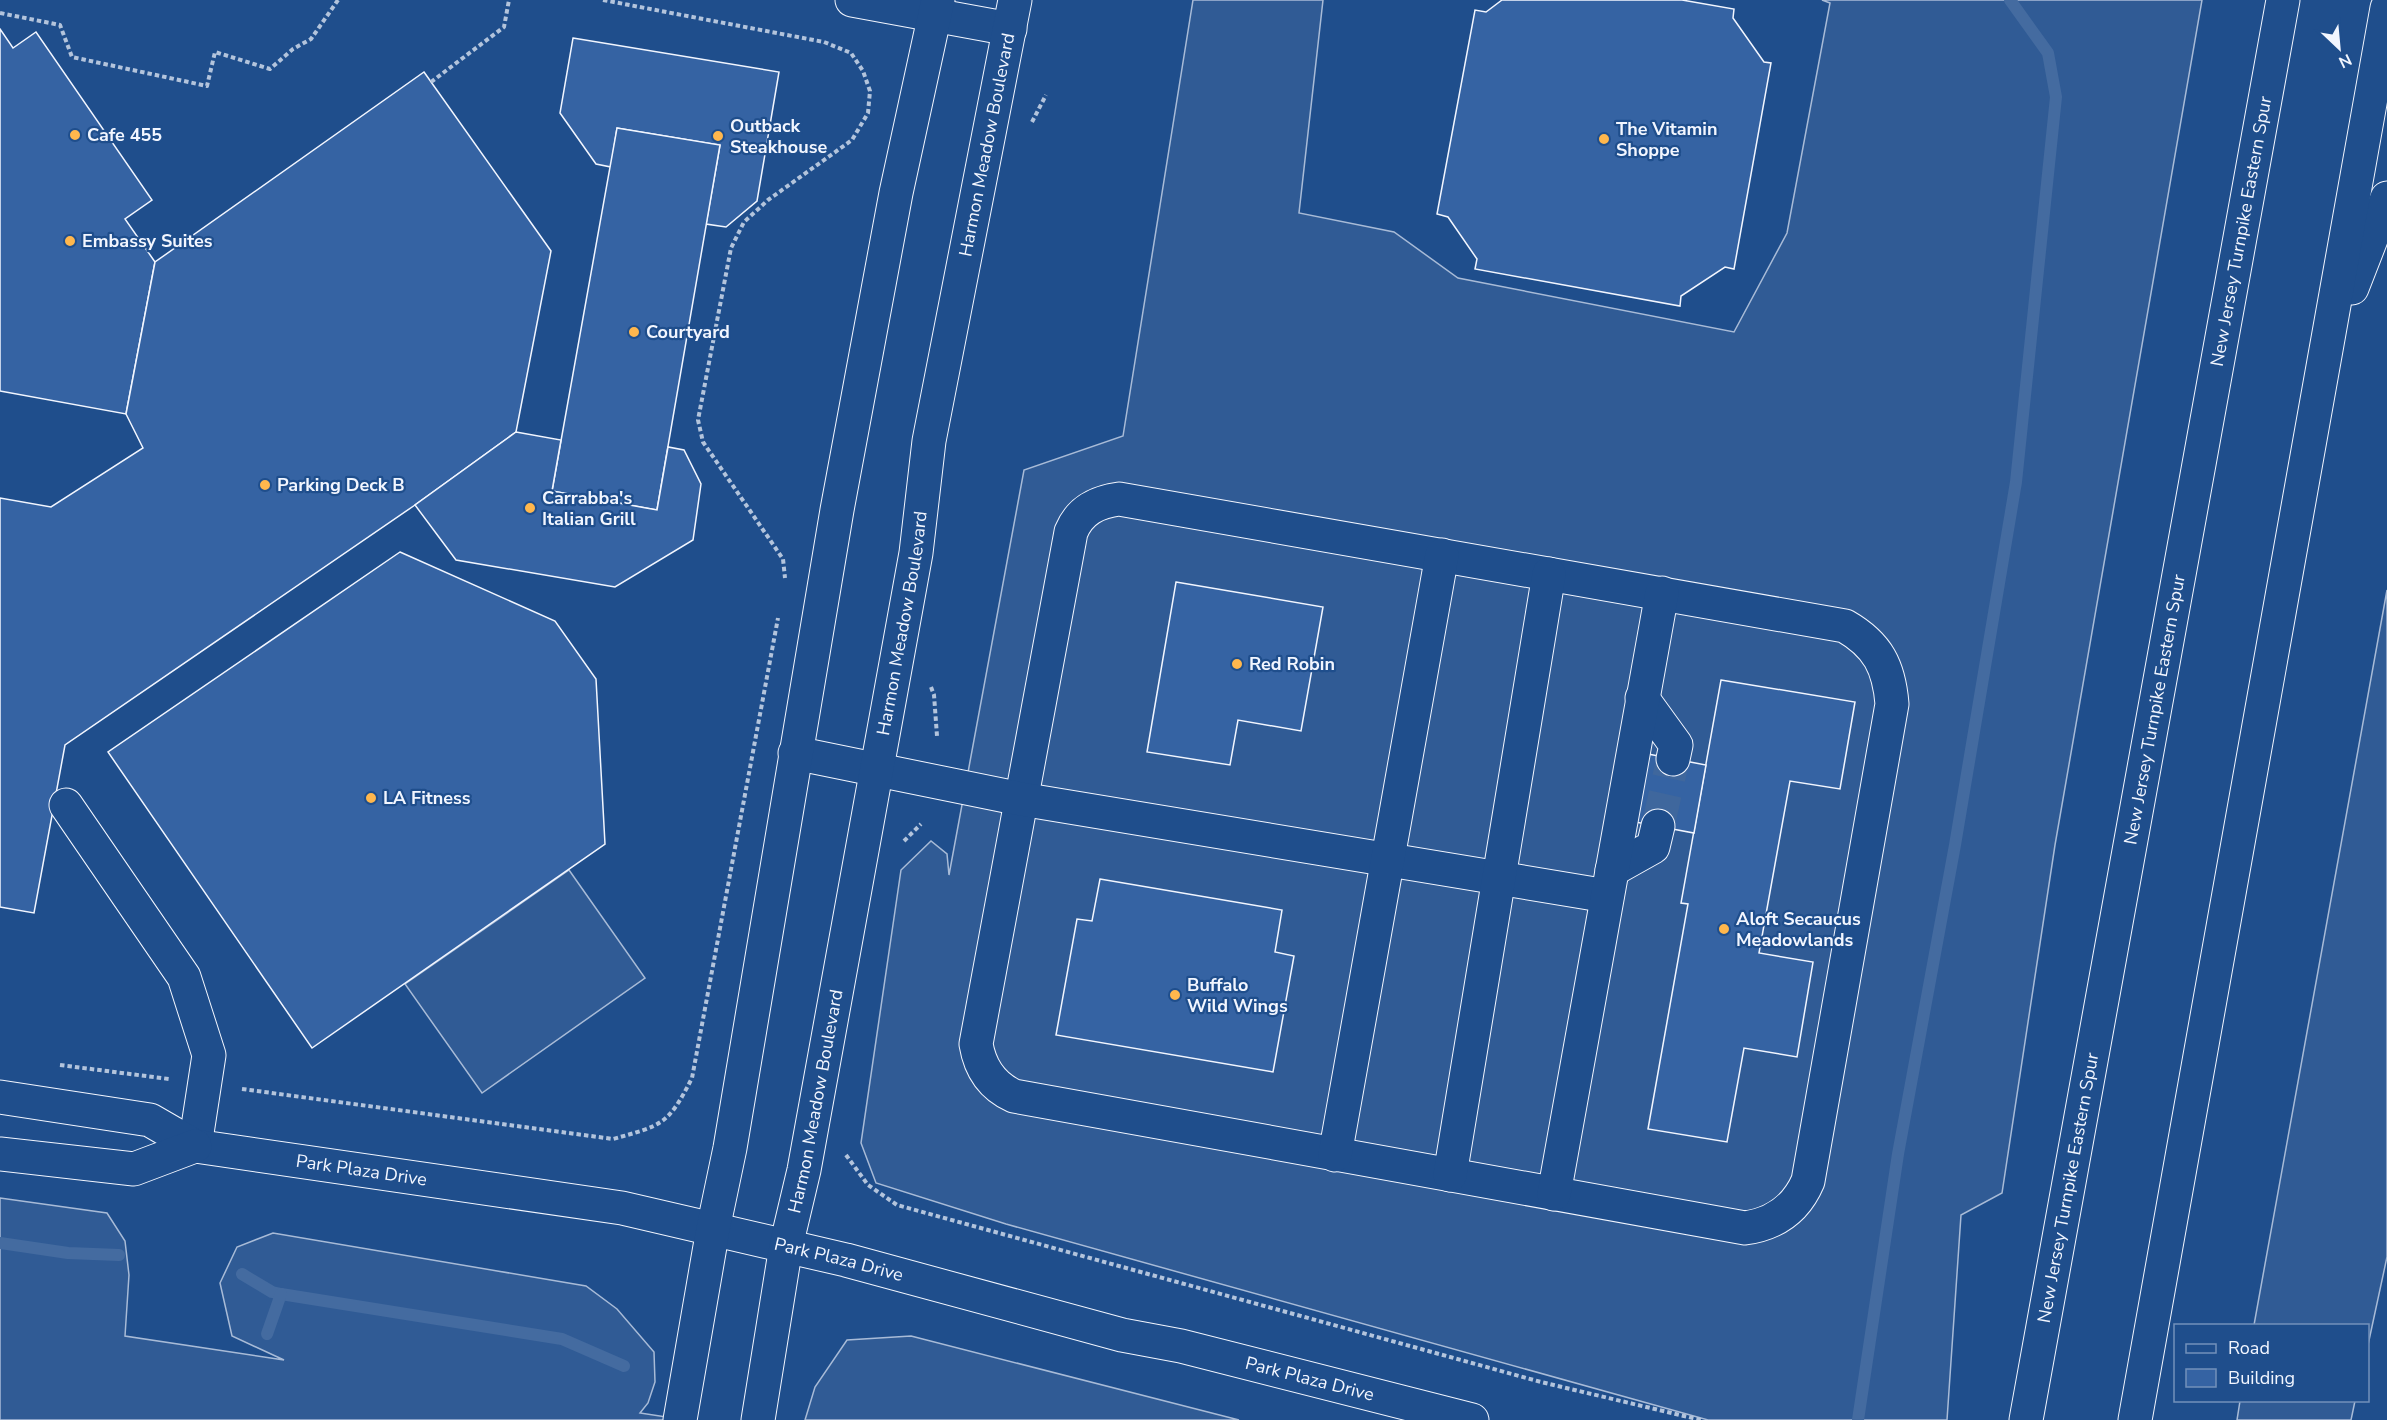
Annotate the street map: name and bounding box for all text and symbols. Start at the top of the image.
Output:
north arrow [2309,18,2369,78]
street label: Harmon Meadow Boulevard [953,31,1020,259]
text: N [2335,48,2355,73]
street label: New Jersey Turnpike Eastern Spur [2205,94,2277,368]
place label: Outback Steakhouse [730,114,827,159]
place label: The Vitamin Shoppe [1616,117,1717,162]
place label: Cafe 455 [87,123,162,147]
marker: Cafe 455 [68,128,82,142]
marker: Outback Steakhouse [711,129,725,143]
marker: The Vitamin Shoppe [1597,132,1611,146]
place label: Embassy Suites [82,229,213,253]
marker: Embassy Suites [63,234,77,248]
place label: Courtyard [646,320,730,344]
marker: Courtyard [627,325,641,339]
place label: Parking Deck B [277,473,405,497]
marker: Parking Deck B [258,478,272,492]
place label: Carrabba's Italian Grill [542,486,636,531]
marker: Carrabba's Italian Grill [523,501,537,515]
street label: Harmon Meadow Boulevard [871,510,933,737]
street label: New Jersey Turnpike Eastern Spur [2118,572,2191,847]
place label: Red Robin [1249,652,1335,676]
marker: Red Robin [1230,657,1244,671]
place label: LA Fitness [383,786,471,810]
marker: LA Fitness [364,791,378,805]
place label: Aloft Secaucus Meadowlands [1736,907,1861,952]
marker: Aloft Secaucus Meadowlands [1717,922,1731,936]
place label: Buffalo Wild Wings [1187,973,1288,1018]
street label: Harmon Meadow Boulevard [782,988,849,1216]
marker: Buffalo Wild Wings [1168,988,1182,1002]
street label: New Jersey Turnpike Eastern Spur [2032,1050,2104,1325]
street label: Park Plaza Drive [294,1149,429,1192]
street label: Park Plaza Drive [772,1232,906,1287]
legend [2174,1324,2369,1402]
text: Road [2228,1336,2270,1360]
street label: Park Plaza Drive [1243,1351,1377,1407]
text: Building [2228,1366,2295,1390]

